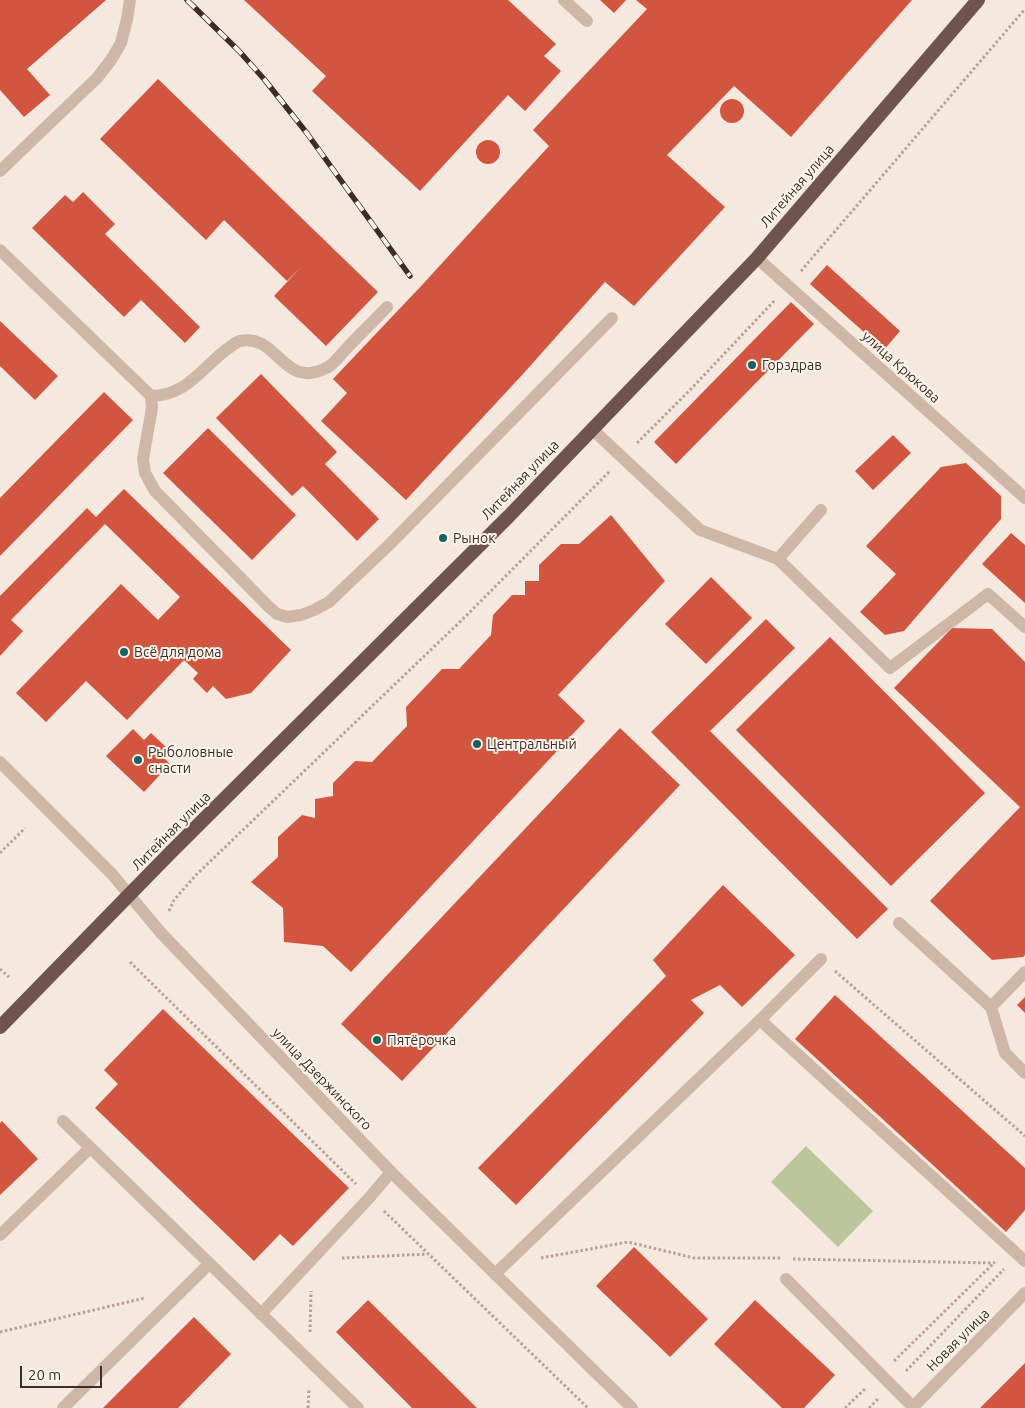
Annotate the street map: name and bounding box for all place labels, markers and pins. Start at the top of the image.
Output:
place label: Горздрав [762,357,822,373]
marker: Горздрав [746,359,758,371]
place label: Рынок [453,530,495,546]
marker: Рынок [437,532,449,544]
place label: Всё для дома [134,644,222,660]
marker: Всё для дома [118,646,130,658]
place label: Центральный [487,736,577,752]
marker: Центральный [471,738,483,750]
place label: Рыболовные снасти [148,744,234,776]
marker: Рыболовные снасти [132,754,144,766]
place label: Пятёрочка [387,1032,456,1048]
marker: Пятёрочка [371,1034,383,1046]

